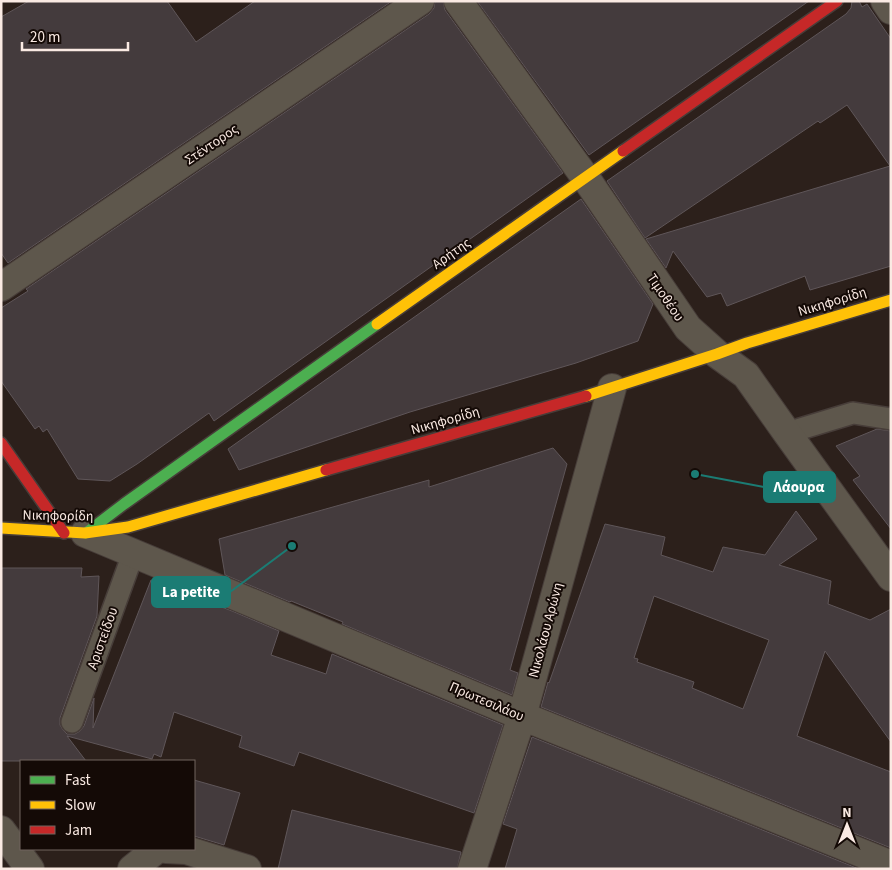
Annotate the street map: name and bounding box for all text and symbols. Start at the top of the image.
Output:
scale bar [22,20,129,52]
text: 20 m [30,27,60,48]
street label: Στέντορος [181,120,242,170]
street label: Αρήτης [428,233,475,274]
street label: Τιμοθέου [642,270,689,326]
street label: Νικηφορίδη [796,282,869,322]
street label: Νικηφορίδη [409,402,482,440]
callout: Λάουρα [764,472,835,502]
text: Λάουρα [772,477,825,498]
street label: Νικηφορίδη [23,505,93,527]
callout: La petite [152,577,230,607]
street label: Νικολάου Αρώνη [524,580,568,680]
text: La petite [162,582,220,603]
street label: Αριστείδου [82,604,123,672]
street label: Πρωτεσιλάου [446,677,527,727]
legend [20,760,195,850]
text: Fast [65,770,91,791]
text: Slow [65,795,96,816]
north arrow [822,800,872,850]
text: N [842,803,852,823]
text: Jam [65,820,92,841]

